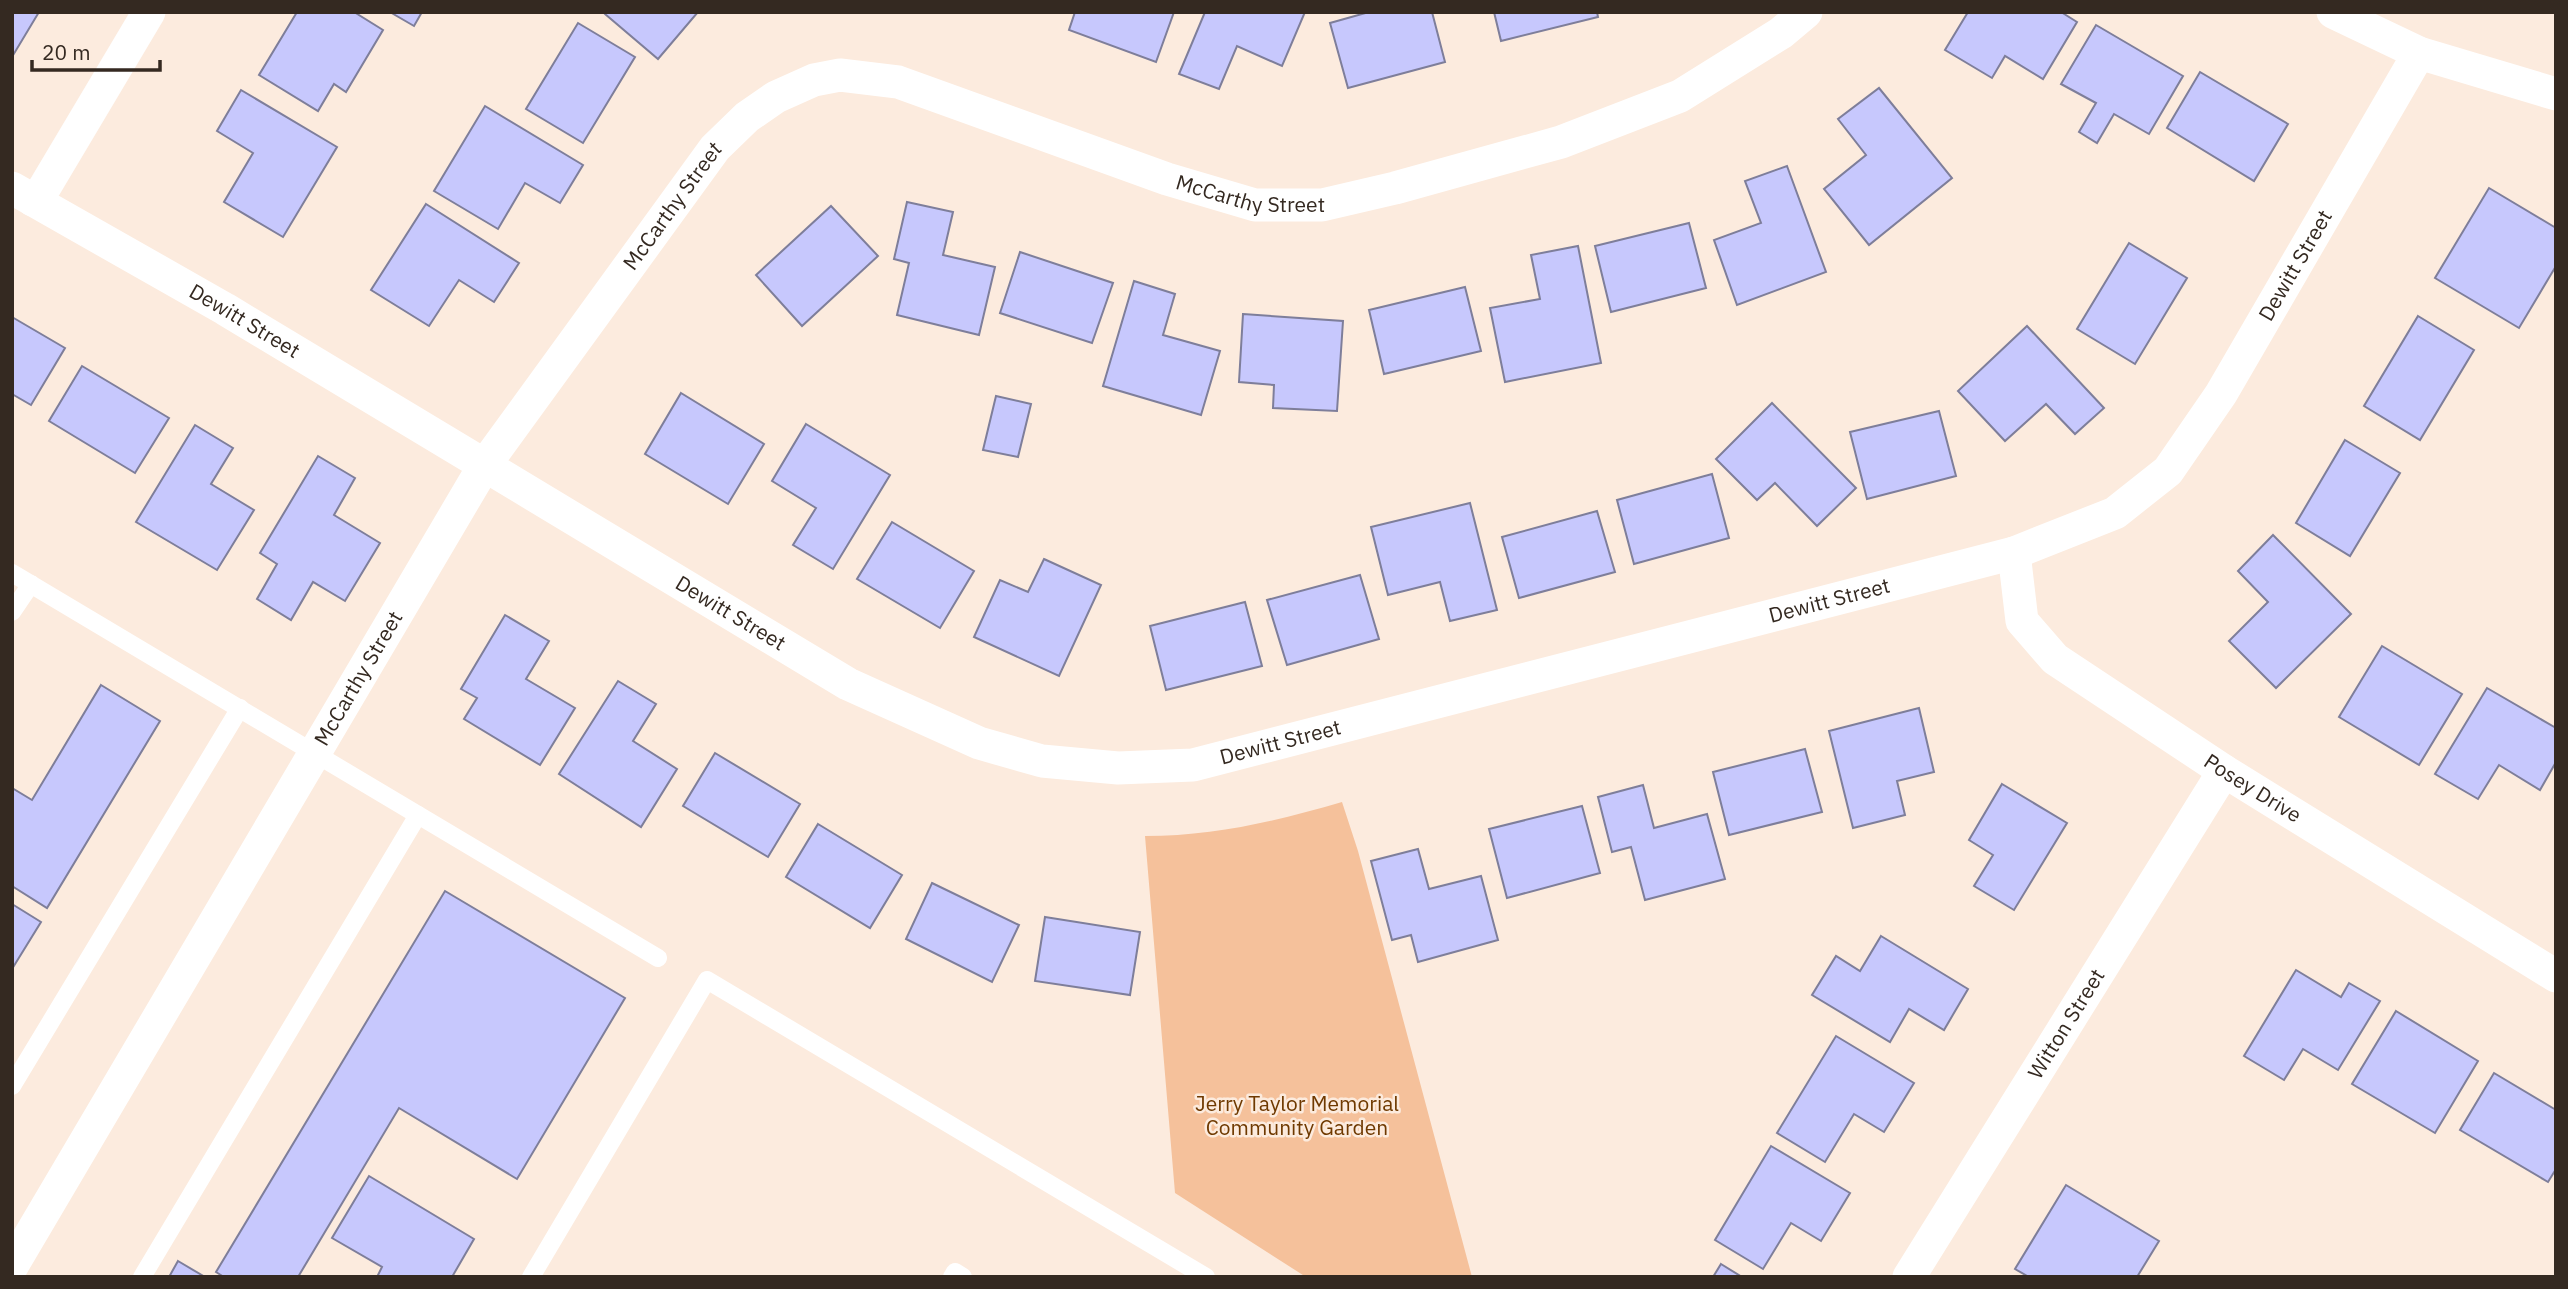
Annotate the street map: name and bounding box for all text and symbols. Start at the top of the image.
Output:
scale bar [32,28,159,72]
text: 20 m [42,38,91,66]
street label: McCarthy Street [616,134,727,275]
street label: McCarthy Street [1173,167,1325,218]
street label: Dewitt Street [2252,204,2338,326]
street label: Dewitt Street [185,277,306,364]
street label: Dewitt Street [671,568,791,656]
street label: Dewitt Street [1766,571,1893,629]
street label: McCarthy Street [307,606,408,751]
street label: Dewitt Street [1217,712,1344,771]
street label: Posey Drive [2199,747,2307,829]
street label: Witton Street [2021,963,2110,1084]
park label: Jerry Taylor Memorial Community Garden [1195,1089,1399,1141]

